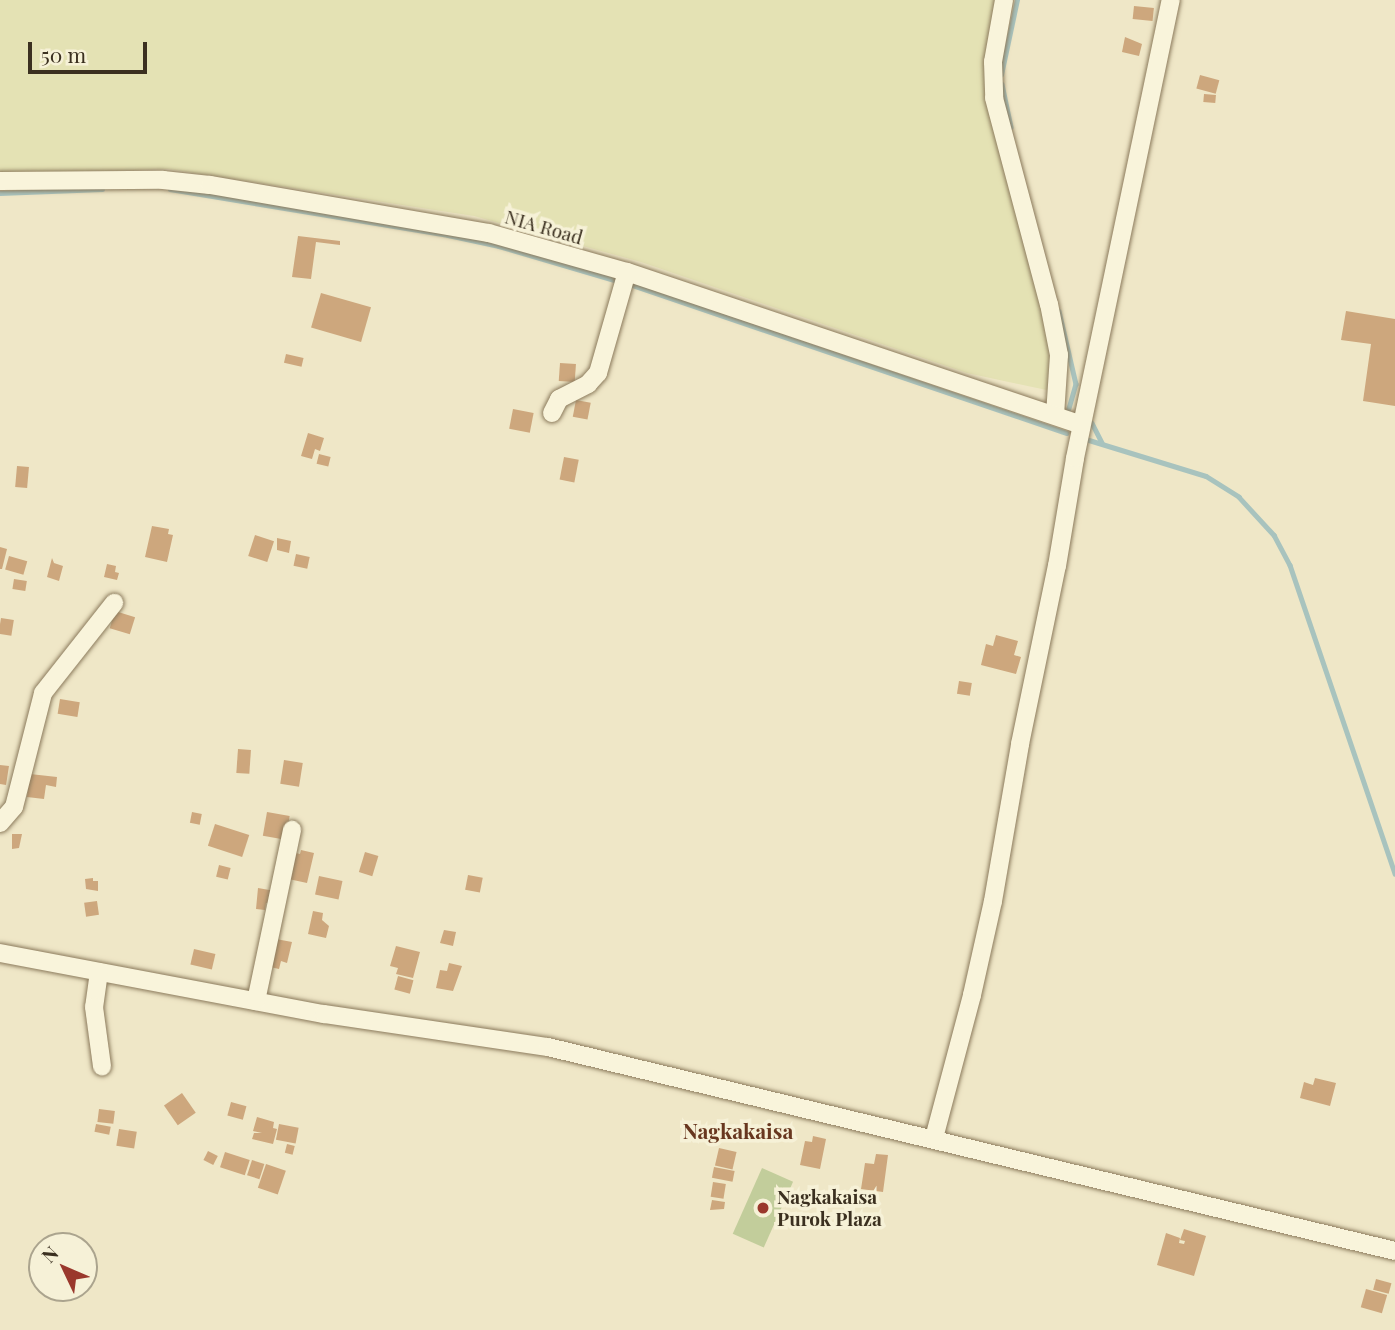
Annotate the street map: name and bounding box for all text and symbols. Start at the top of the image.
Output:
scale bar [32,28,150,72]
text: 50 m [41,40,86,68]
street label: NIA Road [503,205,585,249]
district label: Nagkakaisa [683,1117,793,1143]
place label: Nagkakaisa Purok Plaza [777,1186,882,1230]
marker: Nagkakaisa Purok Plaza [755,1200,771,1216]
north arrow [28,1232,98,1302]
text: N [35,1240,63,1268]

